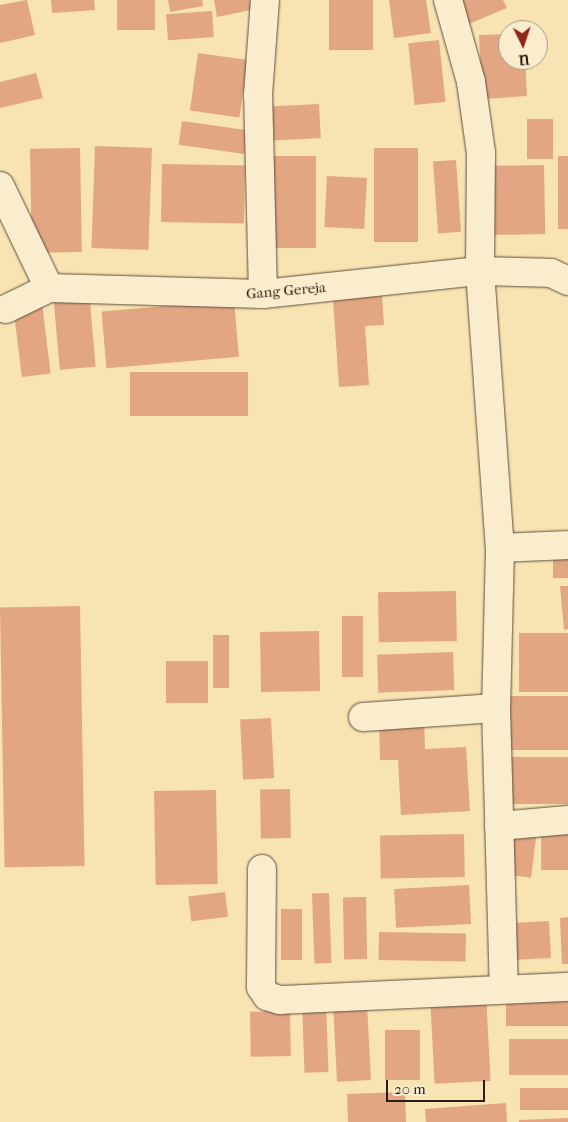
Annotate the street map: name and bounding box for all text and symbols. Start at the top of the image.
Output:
north arrow [498,20,548,70]
text: U [518,51,530,68]
street label: Gang Gereja [245,279,327,303]
scale bar [388,1070,487,1102]
text: 20 m [394,1080,426,1098]

